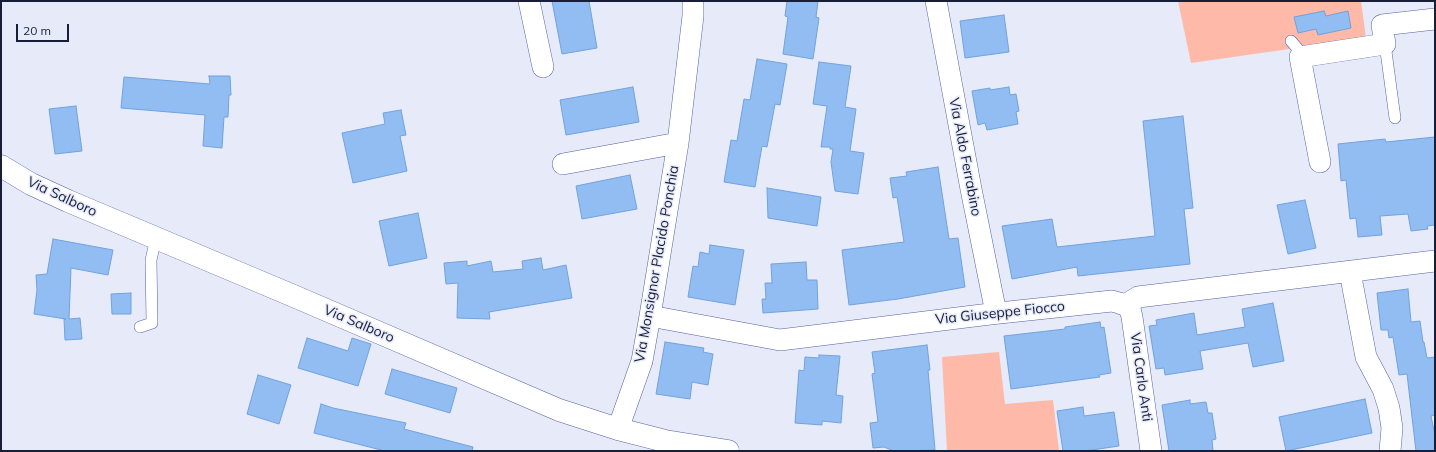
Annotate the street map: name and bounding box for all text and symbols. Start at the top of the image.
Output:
scale bar [18,16,71,42]
text: 20 m [23,23,51,38]
street label: Via Aldo Ferrabino [945,96,985,218]
street label: Via Monsignor Placido Ponchia [631,164,683,364]
street label: Via Salboro [24,174,100,220]
street label: Via Giuseppe Fiocco [934,298,1066,328]
street label: Via Salboro [321,302,397,346]
street label: Via Carlo Anti [1126,331,1156,423]

